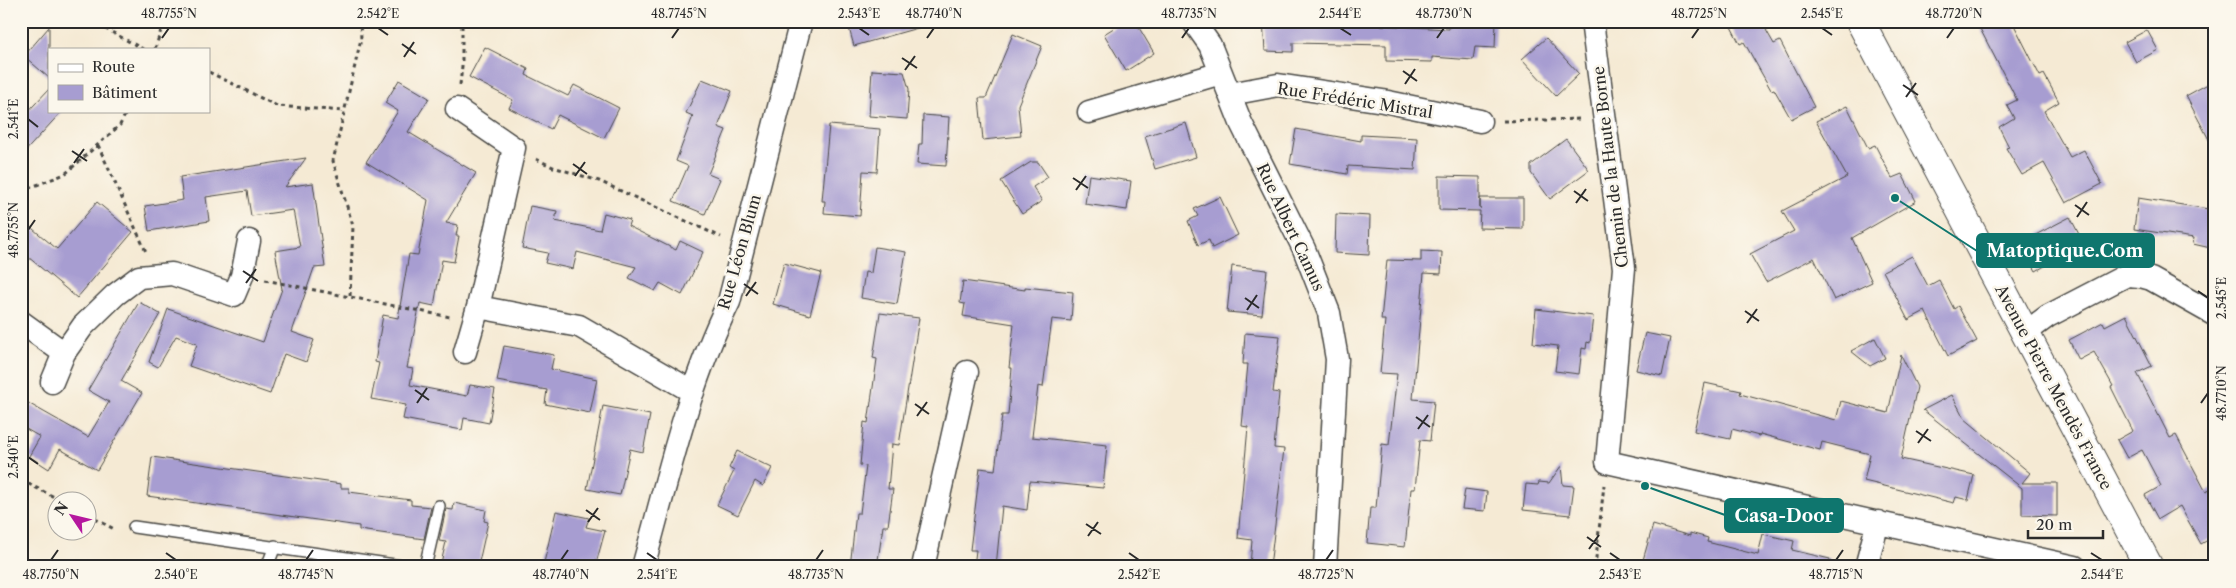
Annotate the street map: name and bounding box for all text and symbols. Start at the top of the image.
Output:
text: 48.7755°N [141,6,197,21]
text: 2.542°E [357,6,399,21]
text: 48.7745°N [651,6,707,21]
text: 2.543°E [838,6,880,21]
text: 48.7740°N [906,6,963,21]
text: 48.7735°N [1161,6,1217,21]
text: 2.544°E [1319,6,1361,21]
text: 48.7730°N [1416,6,1473,21]
text: 48.7725°N [1671,6,1727,21]
text: 2.545°E [1801,6,1843,21]
text: 48.7720°N [1925,6,1983,21]
legend [48,48,210,112]
text: Route [92,57,135,76]
street label: Chemin de la Haute Borne [1588,65,1632,269]
street label: Rue Frédéric Mistral [1276,78,1434,122]
text: Bâtiment [92,83,158,102]
text: 2.541°E [6,99,21,139]
street label: Rue Albert Camus [1253,160,1329,294]
street label: Rue Léon Blum [713,192,765,312]
text: 48.7755°N [6,202,21,258]
callout: Matoptique.Com [1977,234,2154,267]
text: Matoptique.Com [1987,240,2143,262]
text: 2.545°E [2214,277,2229,319]
street label: Avenue Pierre Mendès France [1991,280,2117,493]
text: 48.7710°N [2214,365,2229,421]
text: 2.540°E [6,435,21,479]
north arrow [48,490,98,540]
text: N [50,498,72,519]
callout: Casa-Door [1725,499,1843,532]
text: Casa-Door [1735,505,1834,527]
scale bar [2028,508,2104,540]
text: 20 m [2036,515,2072,534]
text: 48.7750°N [23,567,80,582]
text: 2.540°E [154,567,198,582]
text: 48.7745°N [278,567,334,582]
text: 48.7740°N [533,567,590,582]
text: 2.541°E [637,567,677,582]
text: 48.7735°N [788,567,844,582]
text: 2.542°E [1118,567,1160,582]
text: 48.7725°N [1298,567,1354,582]
text: 2.543°E [1599,567,1641,582]
text: 48.7715°N [1809,567,1863,582]
text: 2.544°E [2081,567,2123,582]

